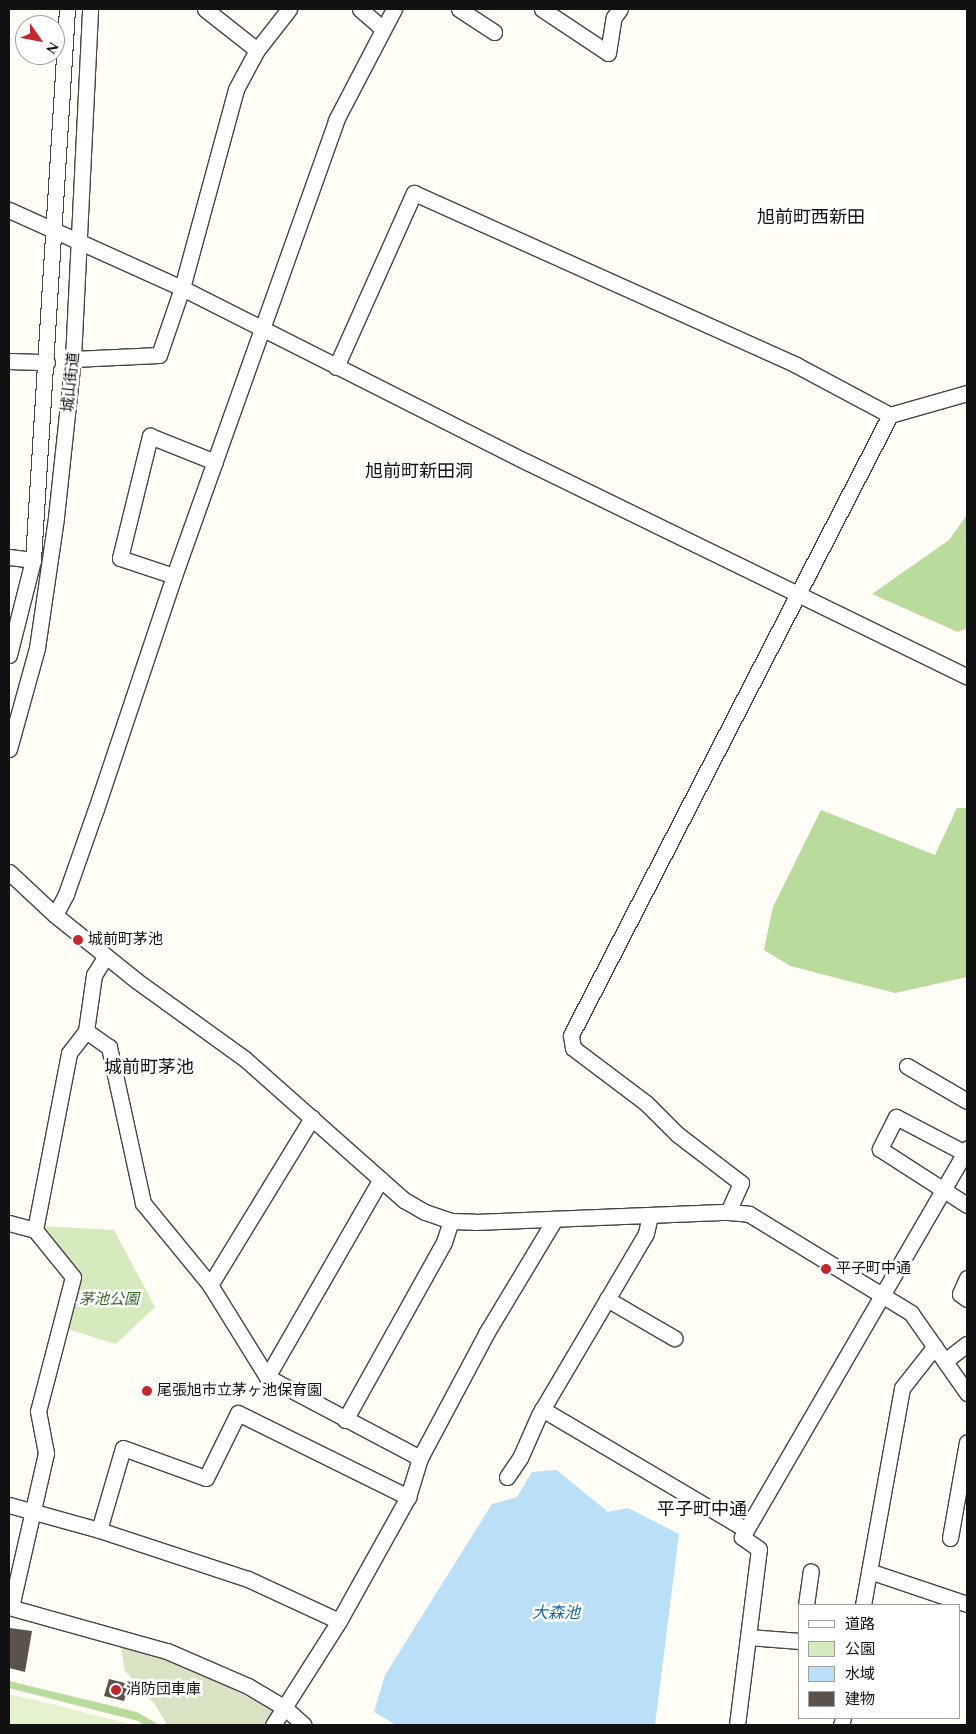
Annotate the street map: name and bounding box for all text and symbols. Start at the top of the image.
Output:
north arrow [15,15,65,65]
text: N [40,37,64,58]
district label: 旭前町西新田 [757,207,865,229]
street label: 城山街道 [59,351,83,413]
district label: 旭前町新田洞 [365,461,473,483]
place label: 城前町茅池 [88,931,163,949]
marker: 城前町茅池 [72,934,84,946]
district label: 城前町茅池 [104,1057,194,1079]
place label: 平子町中通 [836,1260,911,1278]
marker: 平子町中通 [820,1263,832,1275]
park label: 茅池公園 [79,1291,139,1309]
place label: 尾張旭市立茅ヶ池保育園 [157,1382,322,1400]
marker: 尾張旭市立茅ヶ池保育園 [141,1385,153,1397]
district label: 平子町中通 [657,1499,747,1521]
water label: 大森池 [532,1603,580,1623]
legend [798,1604,961,1719]
text: 道路 [845,1613,875,1636]
text: 公園 [845,1638,875,1661]
text: 水域 [845,1663,875,1686]
place label: 消防団車庫 [126,1681,201,1699]
marker: 消防団車庫 [110,1684,122,1696]
text: 建物 [845,1688,875,1711]

